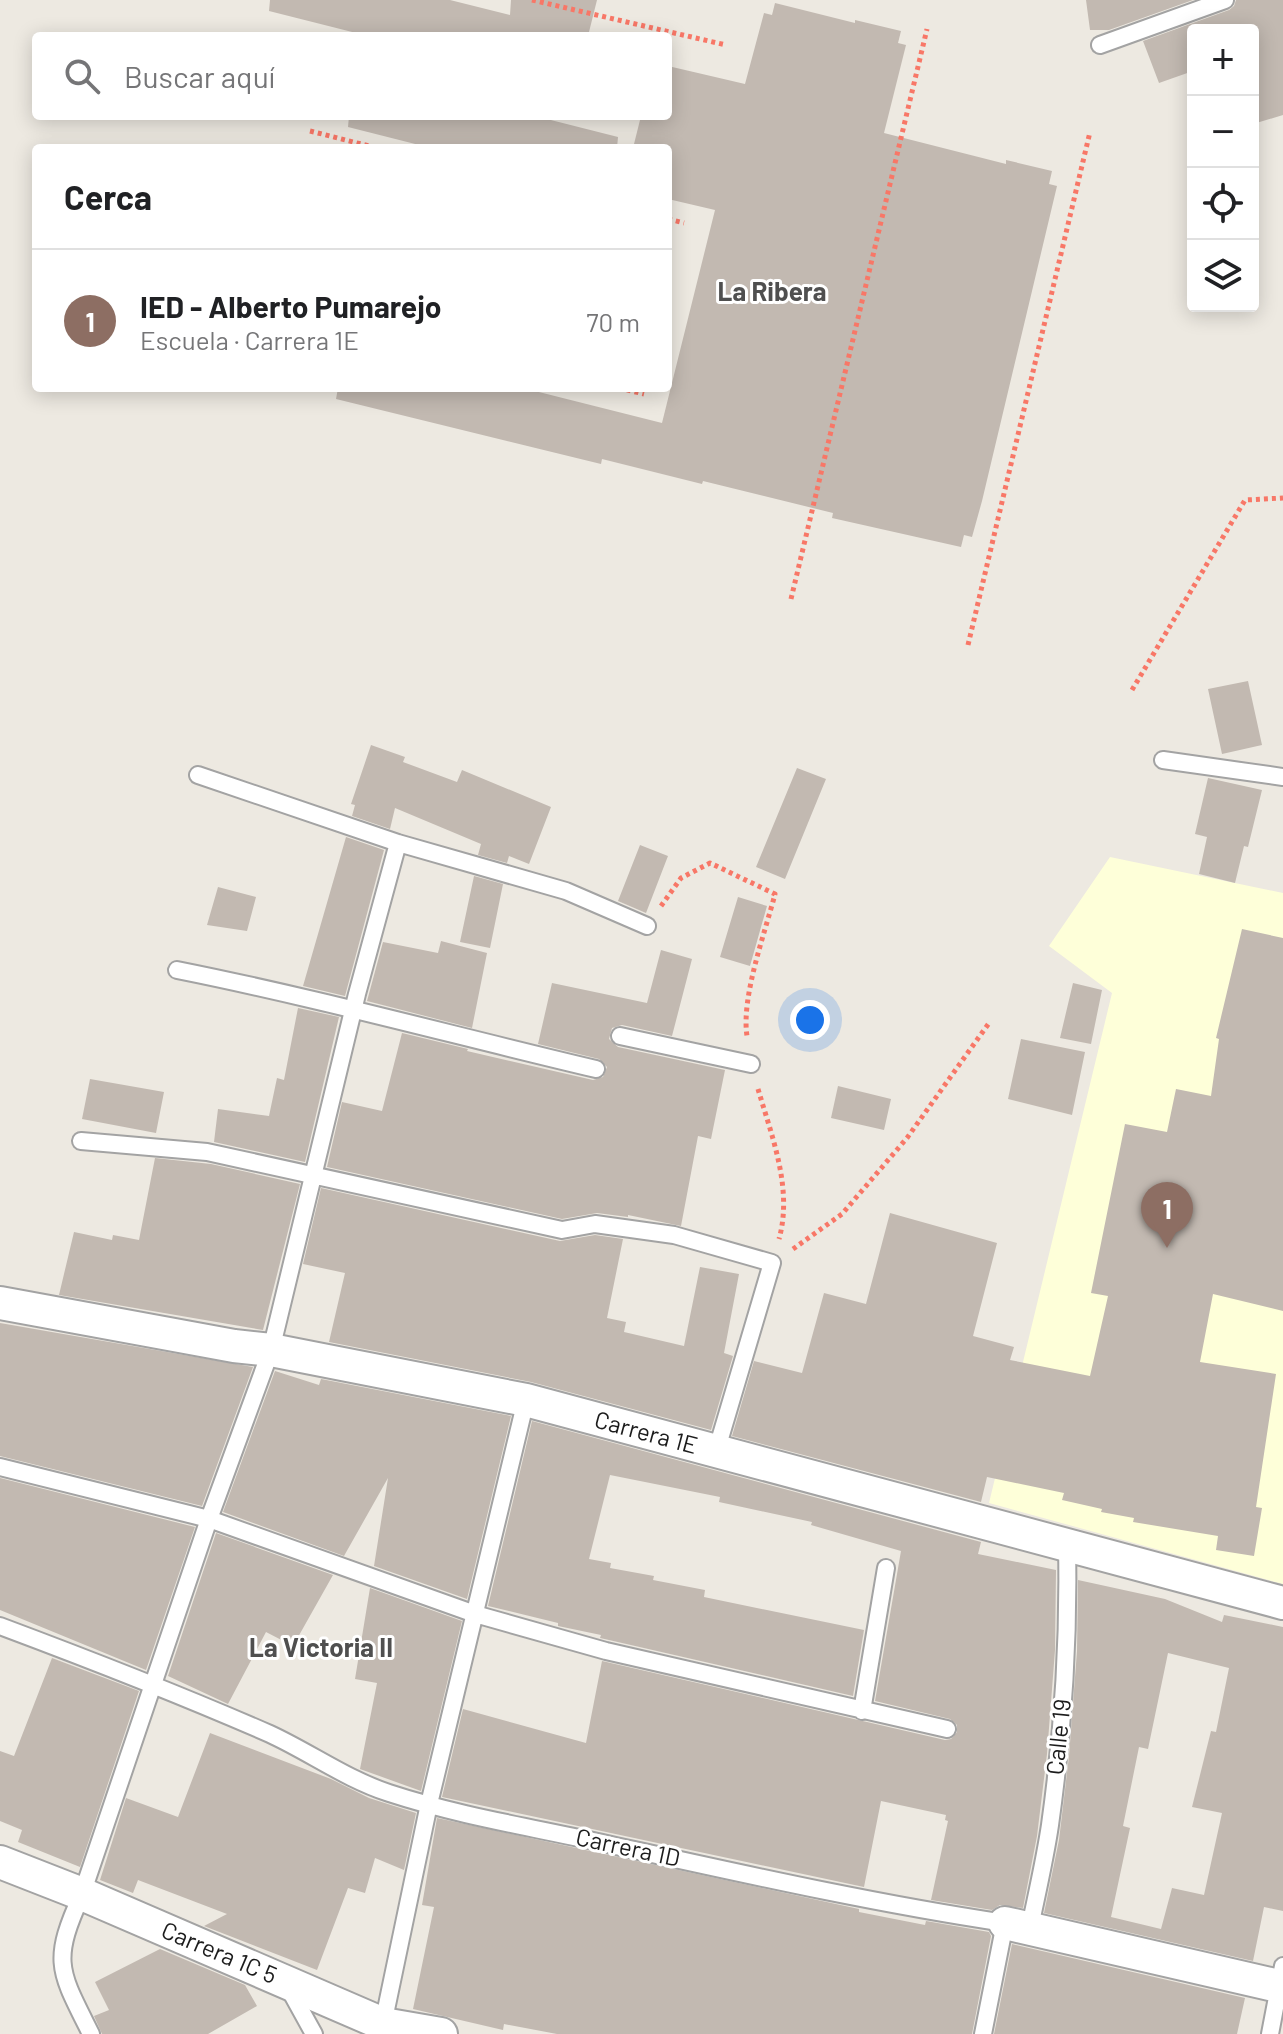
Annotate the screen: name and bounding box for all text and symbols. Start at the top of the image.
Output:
map controls [1187,24,1259,312]
button: + [1187,24,1259,96]
search box [32,32,672,120]
icon: search [60,54,104,98]
text: Buscar aquí [124,58,275,94]
button: − [1187,96,1259,168]
button: locate [1187,168,1259,240]
text: Cerca [64,176,152,217]
button: layers [1187,240,1259,312]
district label: La Ribera [718,275,826,306]
text: IED - Alberto Pumarejo [140,288,442,324]
text: 1 [85,306,95,337]
text: 70 m [586,306,640,337]
text: Escuela · Carrera 1E [140,324,359,355]
your location [790,1000,830,1040]
pin: 1 [1141,1182,1193,1248]
street label: Carrera 1E [592,1404,701,1459]
district label: La Victoria II [249,1631,393,1662]
street label: Calle 19 [1039,1697,1076,1776]
street label: Carrera 1D [574,1821,683,1872]
street label: Carrera 1C 5 [157,1914,282,1989]

